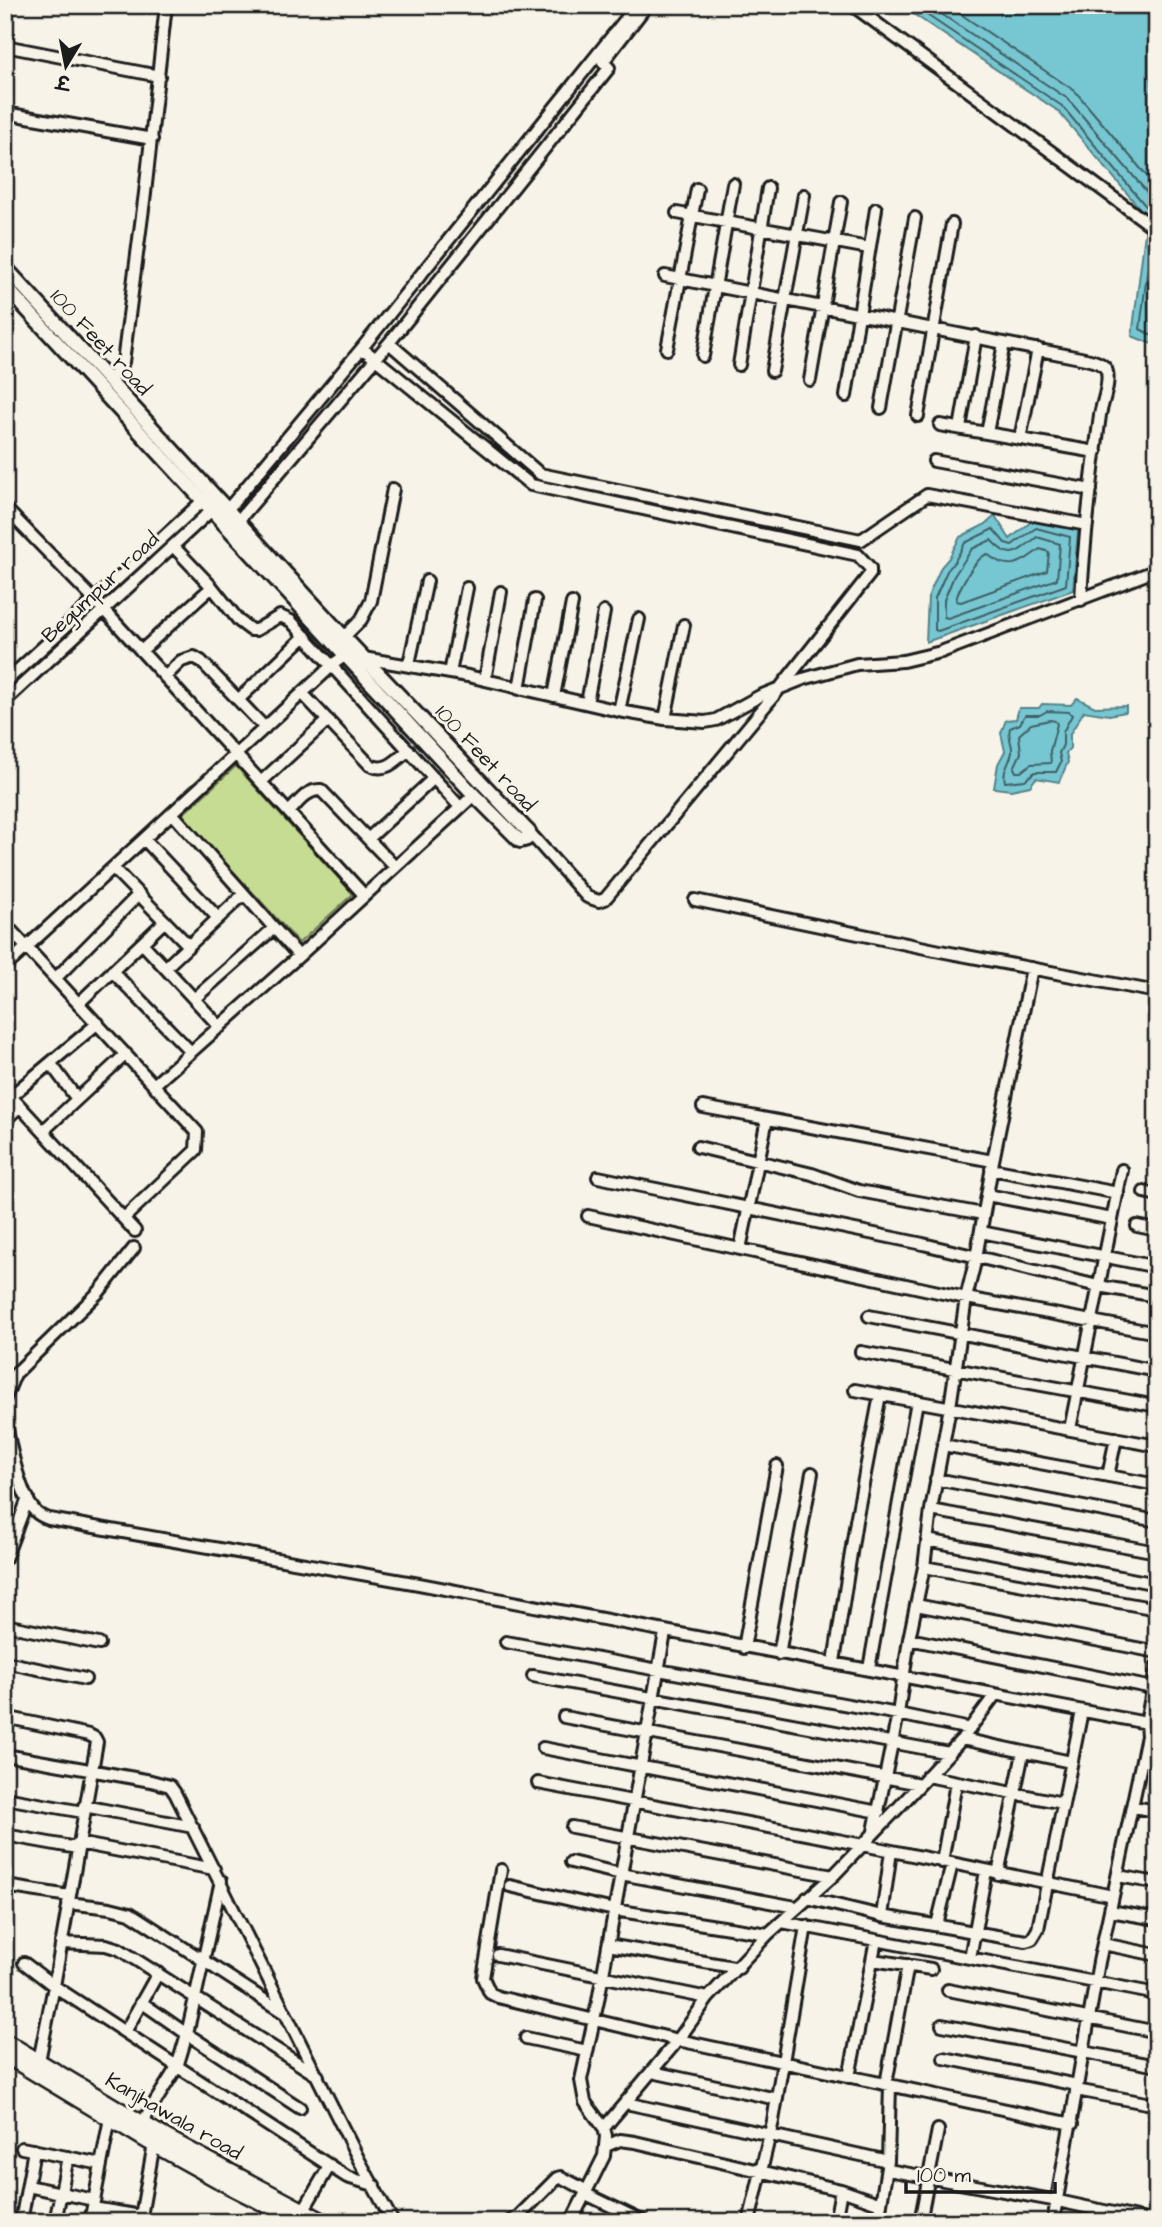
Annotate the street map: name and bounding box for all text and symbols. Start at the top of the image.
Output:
north arrow [32,32,102,102]
text: उ [52,66,74,96]
street label: 100 Feet road [43,282,158,402]
street label: Begumpur road [35,525,167,651]
street label: 100 Feet road [428,698,543,818]
street label: Kanjhawala road [100,2065,248,2168]
scale bar [906,2150,1055,2194]
text: 100 m [917,2161,972,2190]

